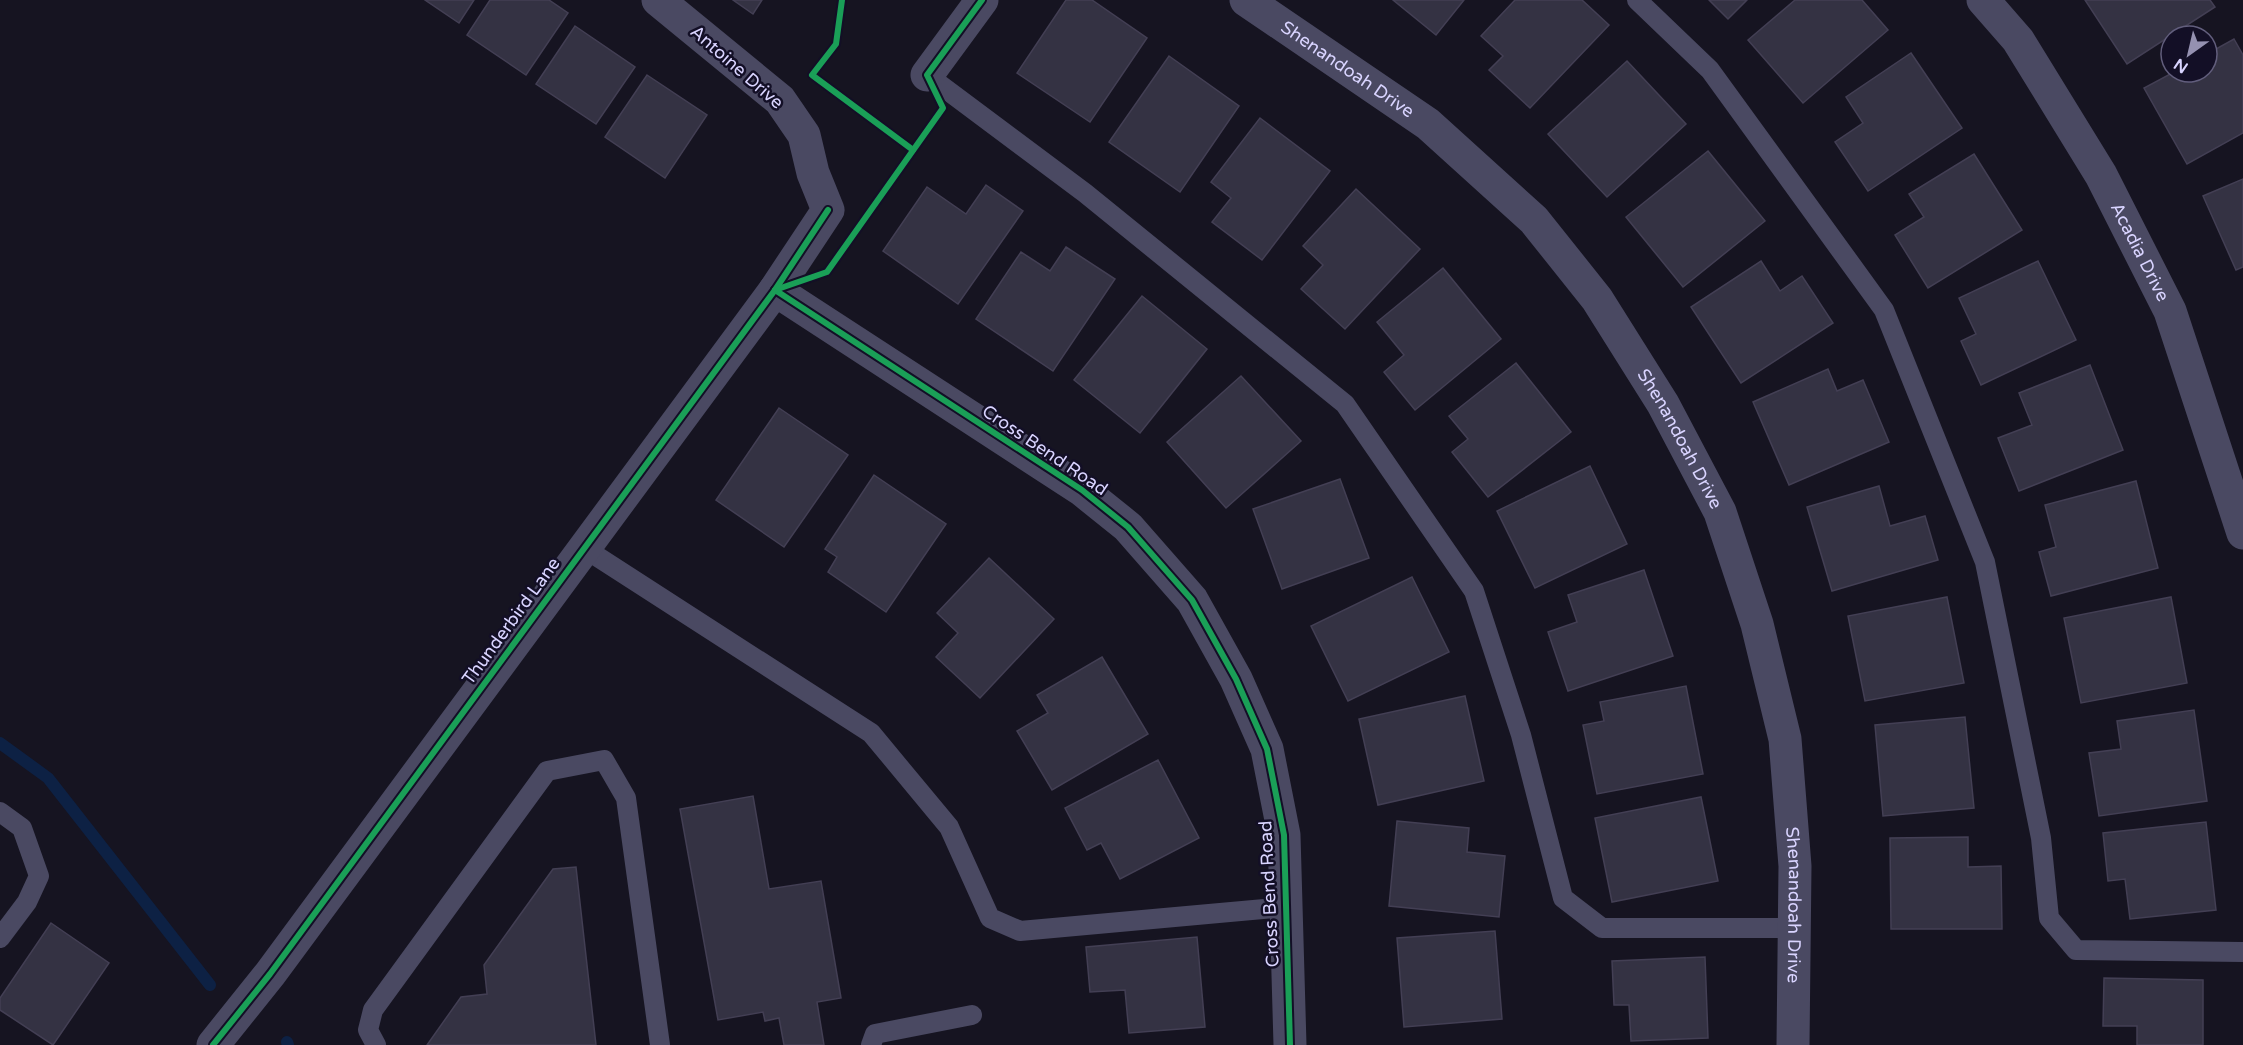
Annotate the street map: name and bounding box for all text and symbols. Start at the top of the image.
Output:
street label: Shenandoah Drive [1277,16,1419,122]
street label: Antoine Drive [686,21,788,113]
north arrow [2159,24,2219,84]
text: N [2170,54,2192,77]
street label: Acadia Drive [2106,199,2174,305]
street label: Shenandoah Drive [1633,365,1727,513]
street label: Cross Bend Road [978,400,1112,500]
street label: Thunderbird Lane [457,553,565,689]
street label: Cross Bend Road [1254,820,1284,968]
street label: Shenandoah Drive [1781,826,1806,983]

